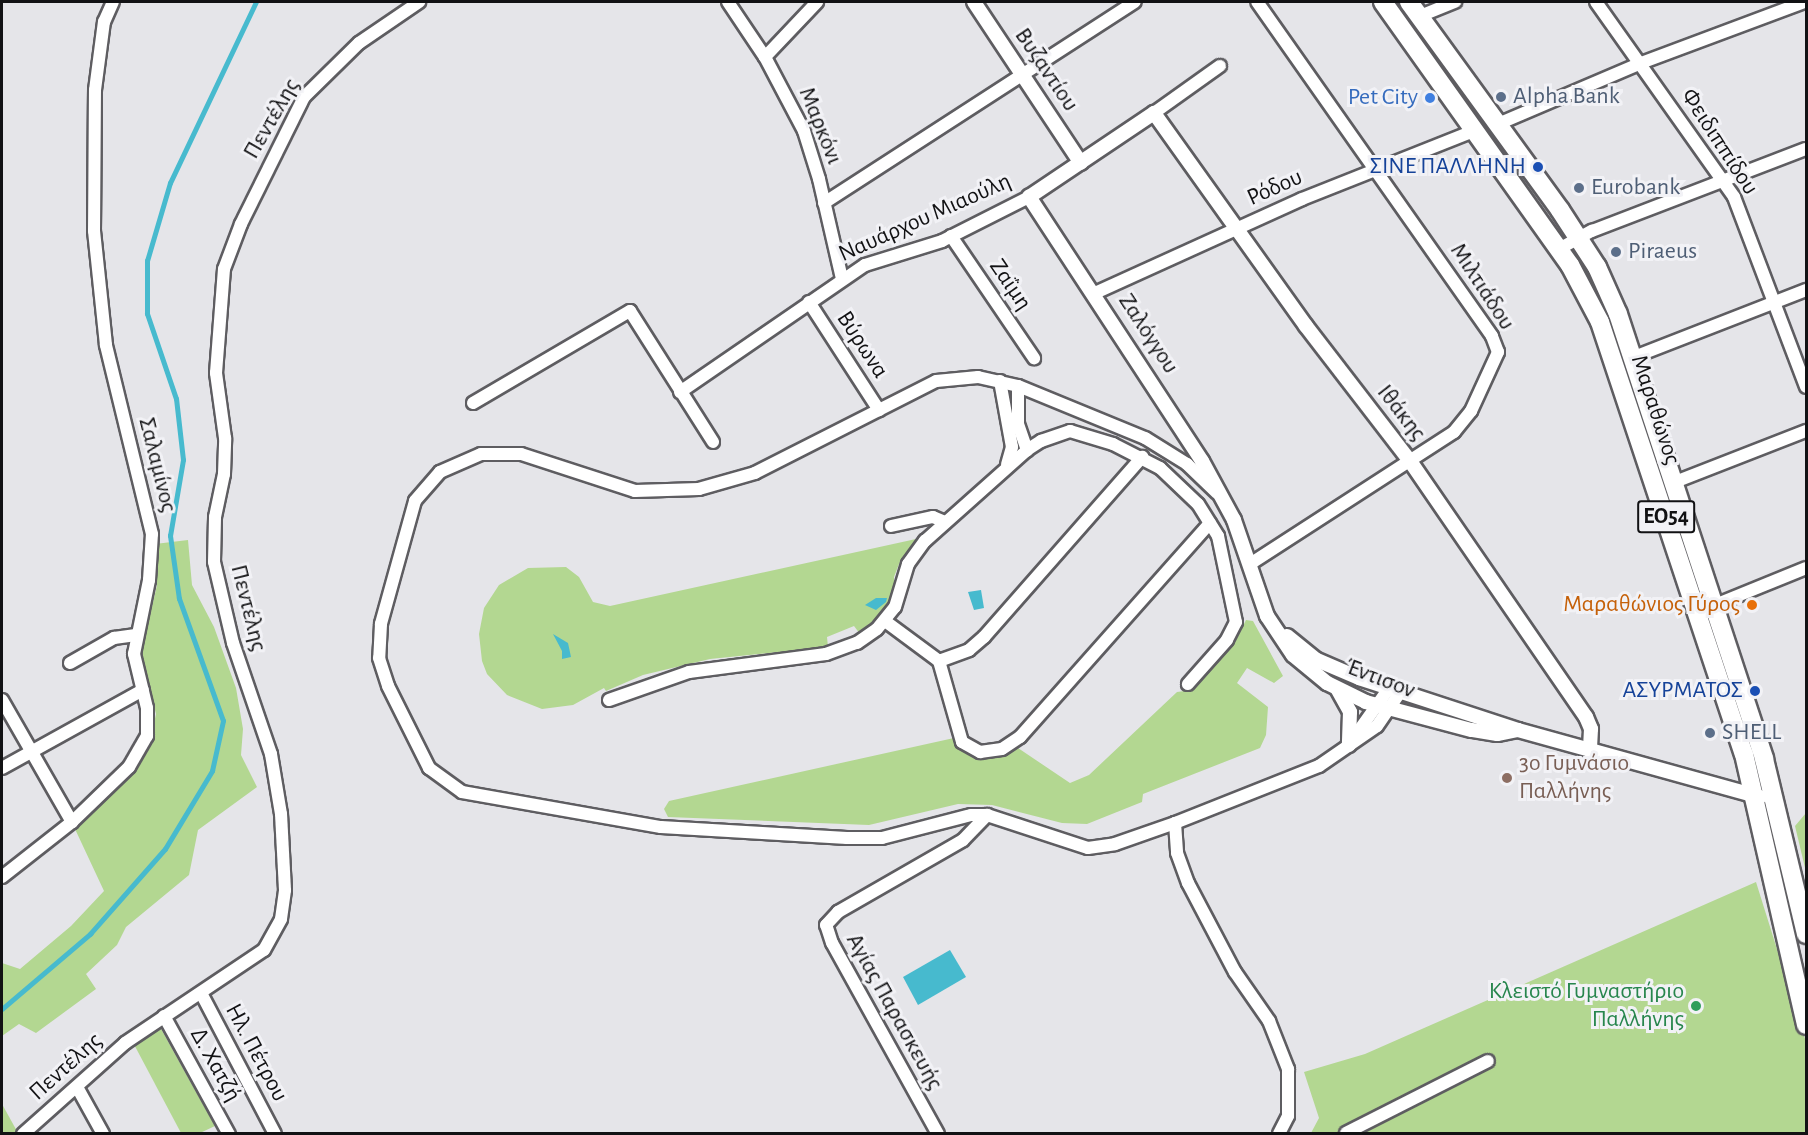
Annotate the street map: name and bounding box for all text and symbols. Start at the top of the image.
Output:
street label: Βυζαντίου [1008,23,1084,117]
street label: Πεντέλης [238,74,306,164]
street label: Μαρκόνι [792,83,848,169]
place label: Alpha Bank [1513,83,1620,111]
street label: Φειδιππίδου [1674,83,1764,201]
place label: Pet City [1348,84,1418,112]
marker: Alpha Bank [1494,90,1508,104]
marker: Pet City [1423,91,1437,105]
place label: ΣΙΝΕ ΠΑΛΛΗΝΗ [1369,153,1526,181]
marker: ΣΙΝΕ ΠΑΛΛΗΝΗ [1531,160,1545,174]
street label: Ρόδου [1243,163,1307,213]
street label: Ναυάρχου Μιαούλη [834,167,1016,269]
place label: Eurobank [1591,174,1680,202]
marker: Eurobank [1572,181,1586,195]
street label: Μιλτιάδου [1443,238,1521,336]
place label: Piraeus [1628,238,1697,266]
marker: Piraeus [1609,245,1623,259]
street label: Ζαΐμη [983,254,1037,316]
street label: Ζαλόγγου [1112,289,1184,379]
street label: Βύρωνα [830,306,894,384]
street label: Μαραθώνος [1624,352,1686,468]
street label: Ιθάκης [1370,379,1432,447]
street label: Σαλαμίνος [131,415,183,515]
road number: ΕΟ54 [1636,498,1696,536]
street label: Πεντέλης [223,562,273,654]
place label: Μαραθώνιος Γύρος [1563,591,1740,619]
marker: Μαραθώνιος Γύρος [1745,598,1759,612]
street label: Έντισον [1341,653,1419,705]
place label: ΑΣΥΡΜΑΤΟΣ [1622,677,1743,705]
marker: ΑΣΥΡΜΑΤΟΣ [1748,684,1762,698]
place label: SHELL [1722,719,1781,747]
marker: SHELL [1703,726,1717,740]
place label: 3ο Γυμνάσιο Παλλήνης [1519,750,1629,806]
marker: 3ο Γυμνάσιο Παλλήνης [1500,771,1514,785]
street label: Αγίας Παρασκευής [839,929,949,1095]
place label: Κλειστό Γυμναστήριο Παλλήνης [1489,978,1684,1034]
street label: Ηλ. Πέτρου [218,999,294,1107]
marker: Κλειστό Γυμναστήριο Παλλήνης [1689,999,1703,1013]
street label: Δ. Χατζή [183,1023,247,1107]
street label: Πεντέλης [24,1027,108,1107]

